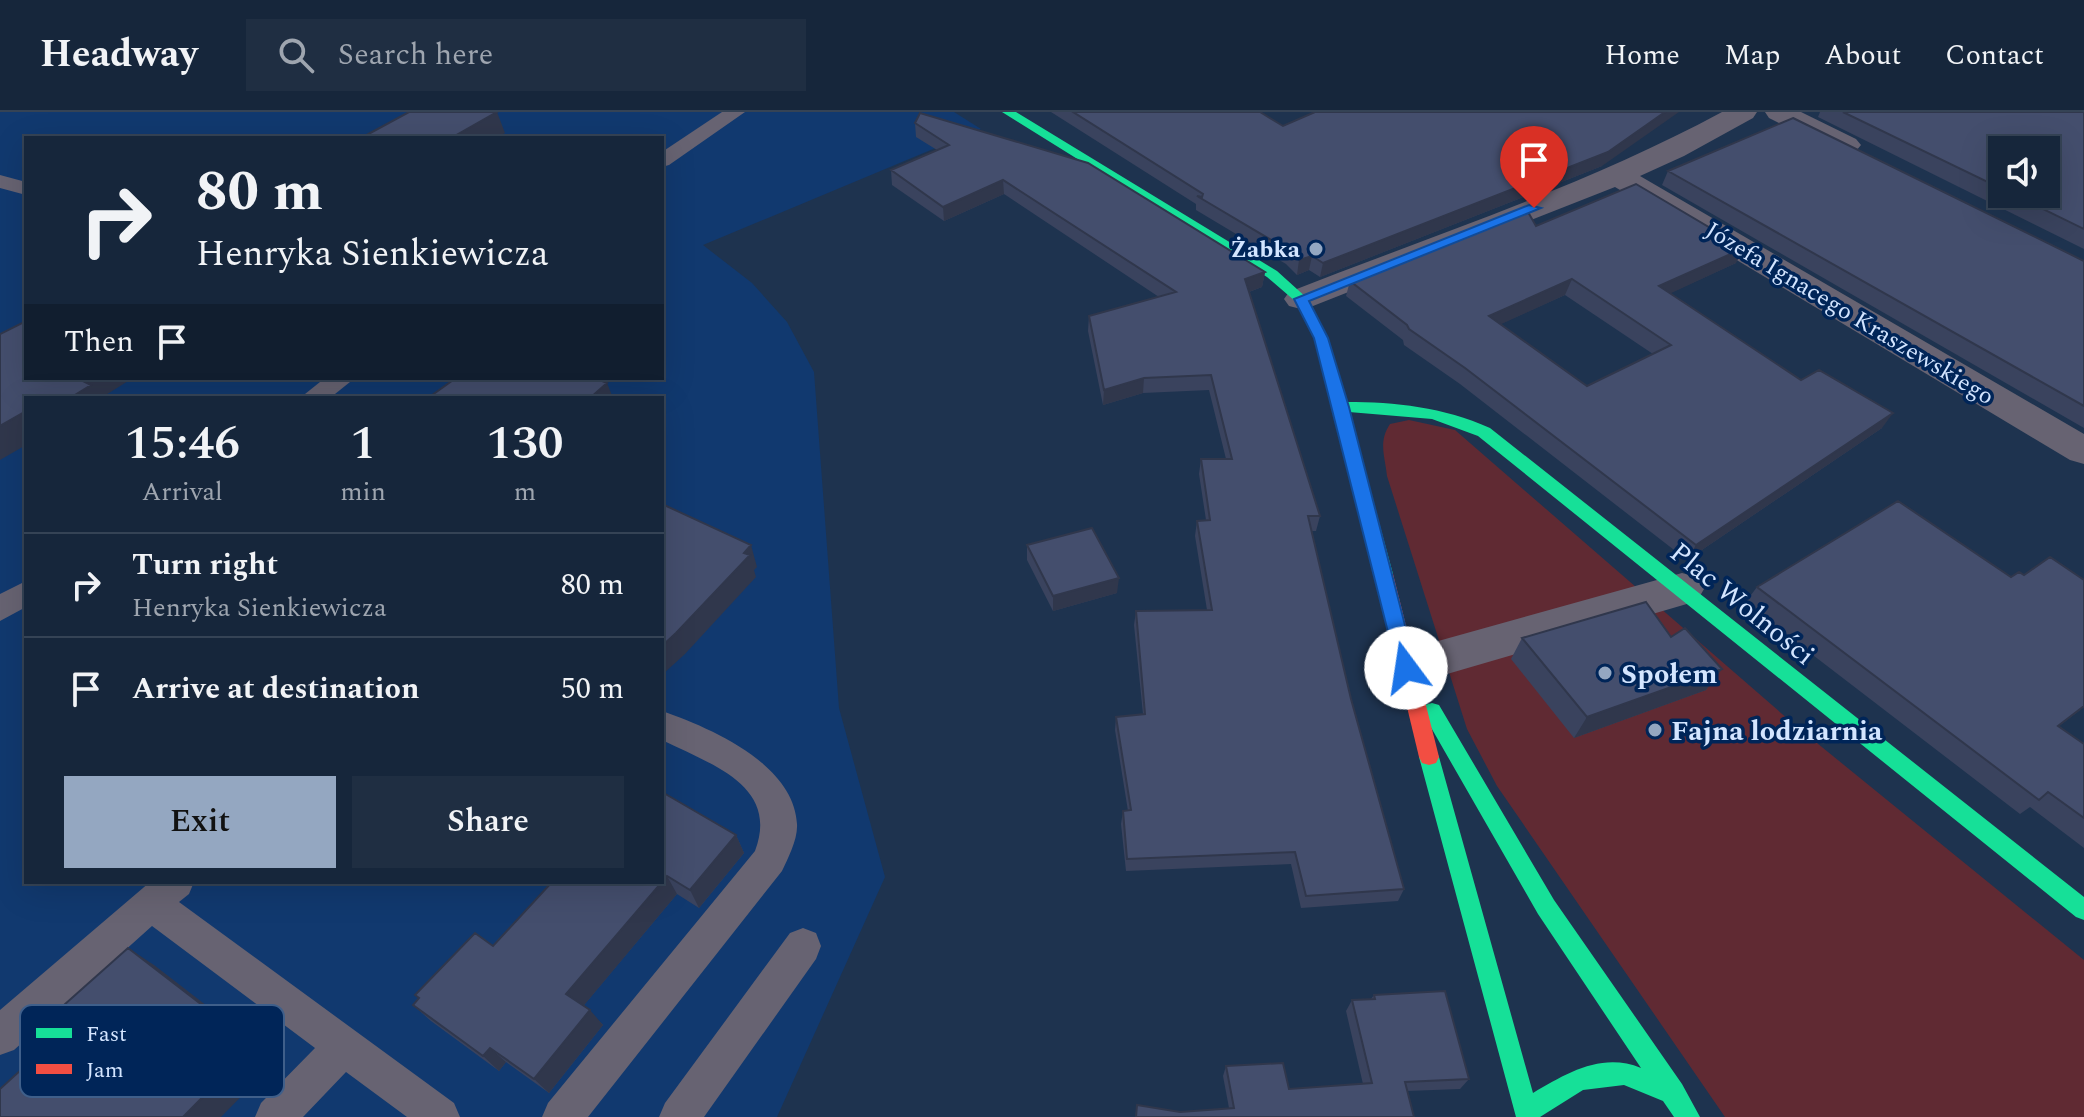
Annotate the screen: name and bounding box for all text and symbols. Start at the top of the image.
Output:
search box [246,19,806,91]
text: Headway [40,26,198,84]
text: Search here [338,32,493,78]
icon: search [274,33,318,77]
text: Home [1604,34,1680,77]
text: Map [1724,34,1780,77]
text: About [1824,34,1901,77]
text: Contact [1945,34,2044,77]
pin [1500,126,1568,208]
map controls [1988,136,2060,208]
button: sound [1988,136,2060,208]
icon: arrive [1512,138,1556,182]
text: 80 m [196,150,323,235]
icon: right [64,168,168,272]
street label: Józefa Ignacego Kraszewskiego [1698,213,2001,415]
text: Henryka Sienkiewicza [196,227,549,282]
place label: Żabka [1230,232,1301,268]
marker: Żabka [1307,240,1325,258]
text: Then [64,319,134,365]
icon: arrive [150,320,194,364]
text: 15:46 [124,407,240,480]
text: 1 [350,407,376,480]
text: 130 [486,407,564,480]
text: Arrival [142,472,223,512]
text: min [340,472,386,512]
text: m [514,472,536,512]
street label: Plac Wolności [1660,532,1824,676]
text: Turn right [132,542,278,588]
text: 80 m [561,562,624,608]
icon: right [64,563,108,607]
text: Henryka Sienkiewicza [132,588,387,628]
position arrow [1364,626,1448,710]
place label: Społem [1621,653,1717,696]
marker: Społem [1596,664,1614,682]
text: Arrive at destination [132,666,419,712]
text: 50 m [561,666,624,712]
icon: arrive [64,667,108,711]
place label: Fajna lodziarnia [1671,710,1883,753]
marker: Fajna lodziarnia [1646,721,1664,739]
button: Exit [64,776,336,868]
button: Share [352,776,624,868]
legend [20,1005,284,1097]
text: Fast [86,1018,127,1051]
text: Jam [86,1054,124,1087]

